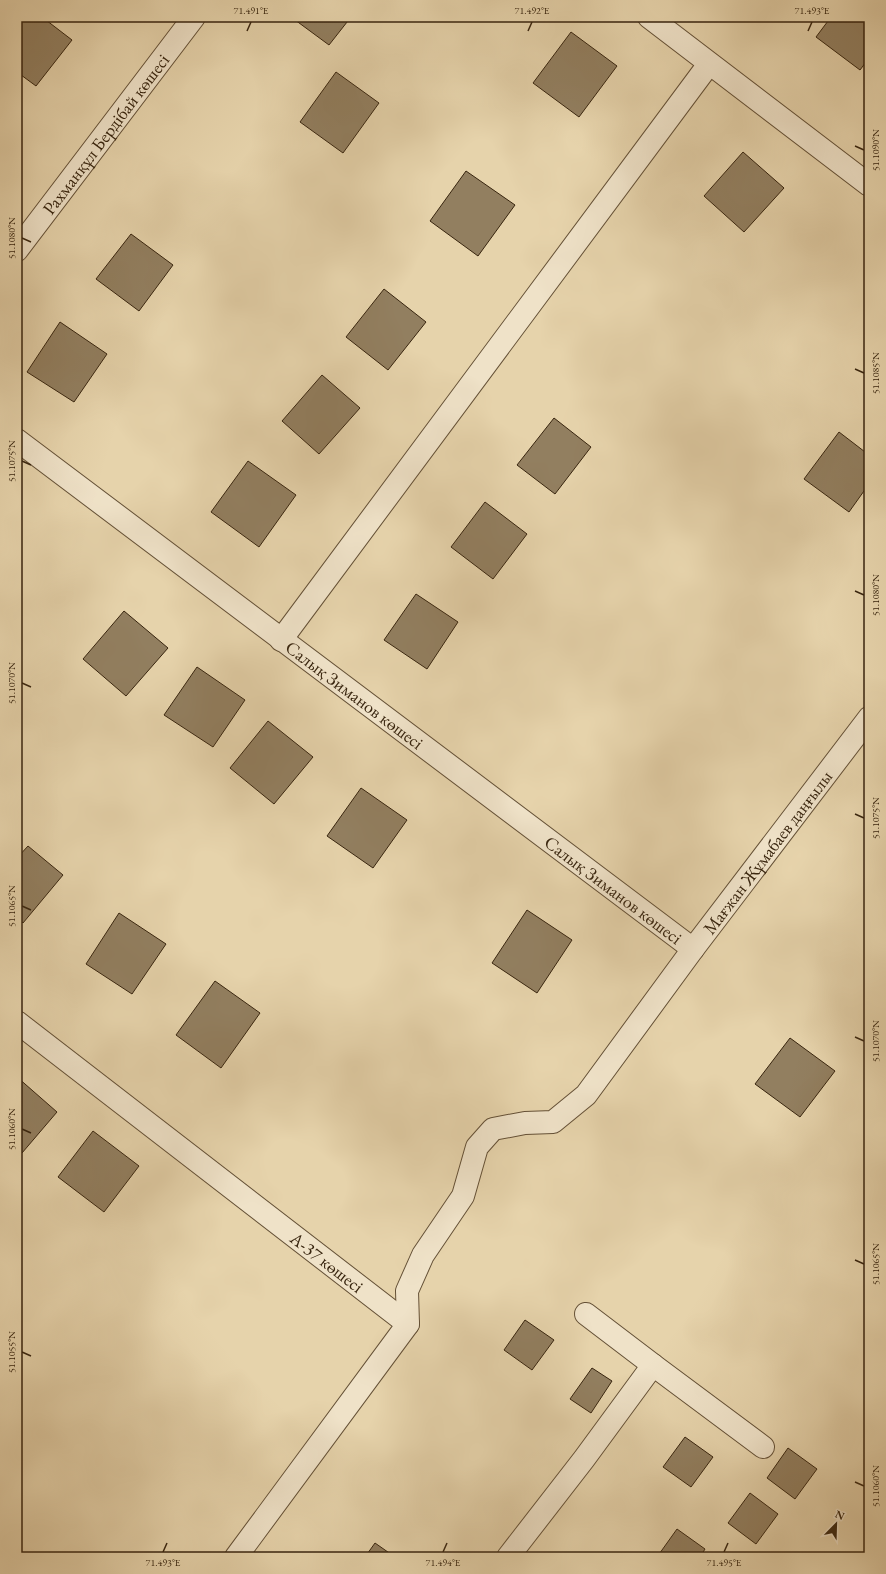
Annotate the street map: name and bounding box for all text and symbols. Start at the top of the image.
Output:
text: 71.491°E [234,4,269,17]
text: 71.492°E [515,4,550,17]
text: 71.493°E [795,4,830,17]
street label: Рахманқұл Бердібай көшесі [37,48,174,219]
text: 51.1090°N [869,129,882,171]
text: 51.1080°N [5,217,18,259]
text: 51.1085°N [869,352,882,394]
text: 51.1075°N [5,440,18,482]
text: 51.1080°N [869,574,882,616]
street label: Салық Зиманов көшесі [281,635,429,754]
text: 51.1070°N [5,662,18,704]
street label: Мағжан Жұмабаев даңғылы [697,765,837,938]
text: 51.1075°N [869,797,882,839]
street label: Салық Зиманов көшесі [540,830,688,949]
text: 51.1065°N [5,885,18,927]
text: 51.1070°N [869,1020,882,1062]
text: 51.1060°N [5,1108,18,1150]
street label: А-37 көшесі [285,1225,369,1298]
text: 51.1065°N [869,1243,882,1285]
text: 51.1055°N [5,1331,18,1373]
text: 51.1060°N [869,1465,882,1507]
north arrow [816,1504,856,1544]
text: N [833,1507,847,1523]
text: 71.493°E [146,1556,181,1569]
text: 71.494°E [426,1556,461,1569]
text: 71.495°E [707,1556,742,1569]

